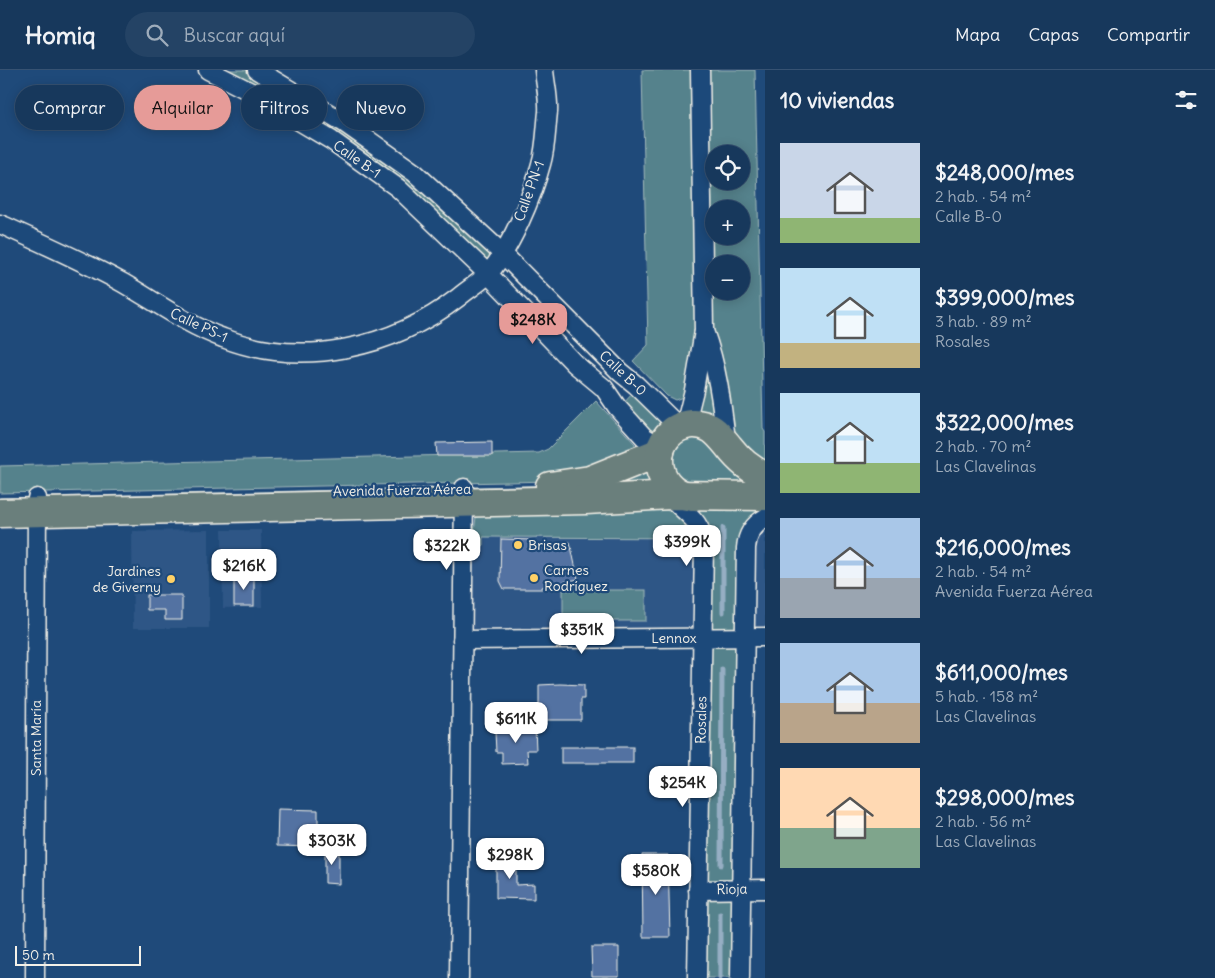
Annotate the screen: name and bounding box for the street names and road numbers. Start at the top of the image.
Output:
street label: Calle B-1 [330,136,384,182]
street label: Calle PN-1 [510,158,548,224]
street label: Calle PS-1 [167,304,231,346]
street label: Calle B-0 [595,346,651,400]
street label: Avenida Fuerza Aérea [333,480,471,500]
street label: Lennox [651,629,697,647]
street label: Rosales [692,696,710,744]
street label: Santa María [27,700,45,776]
street label: Rioja [716,880,748,898]

